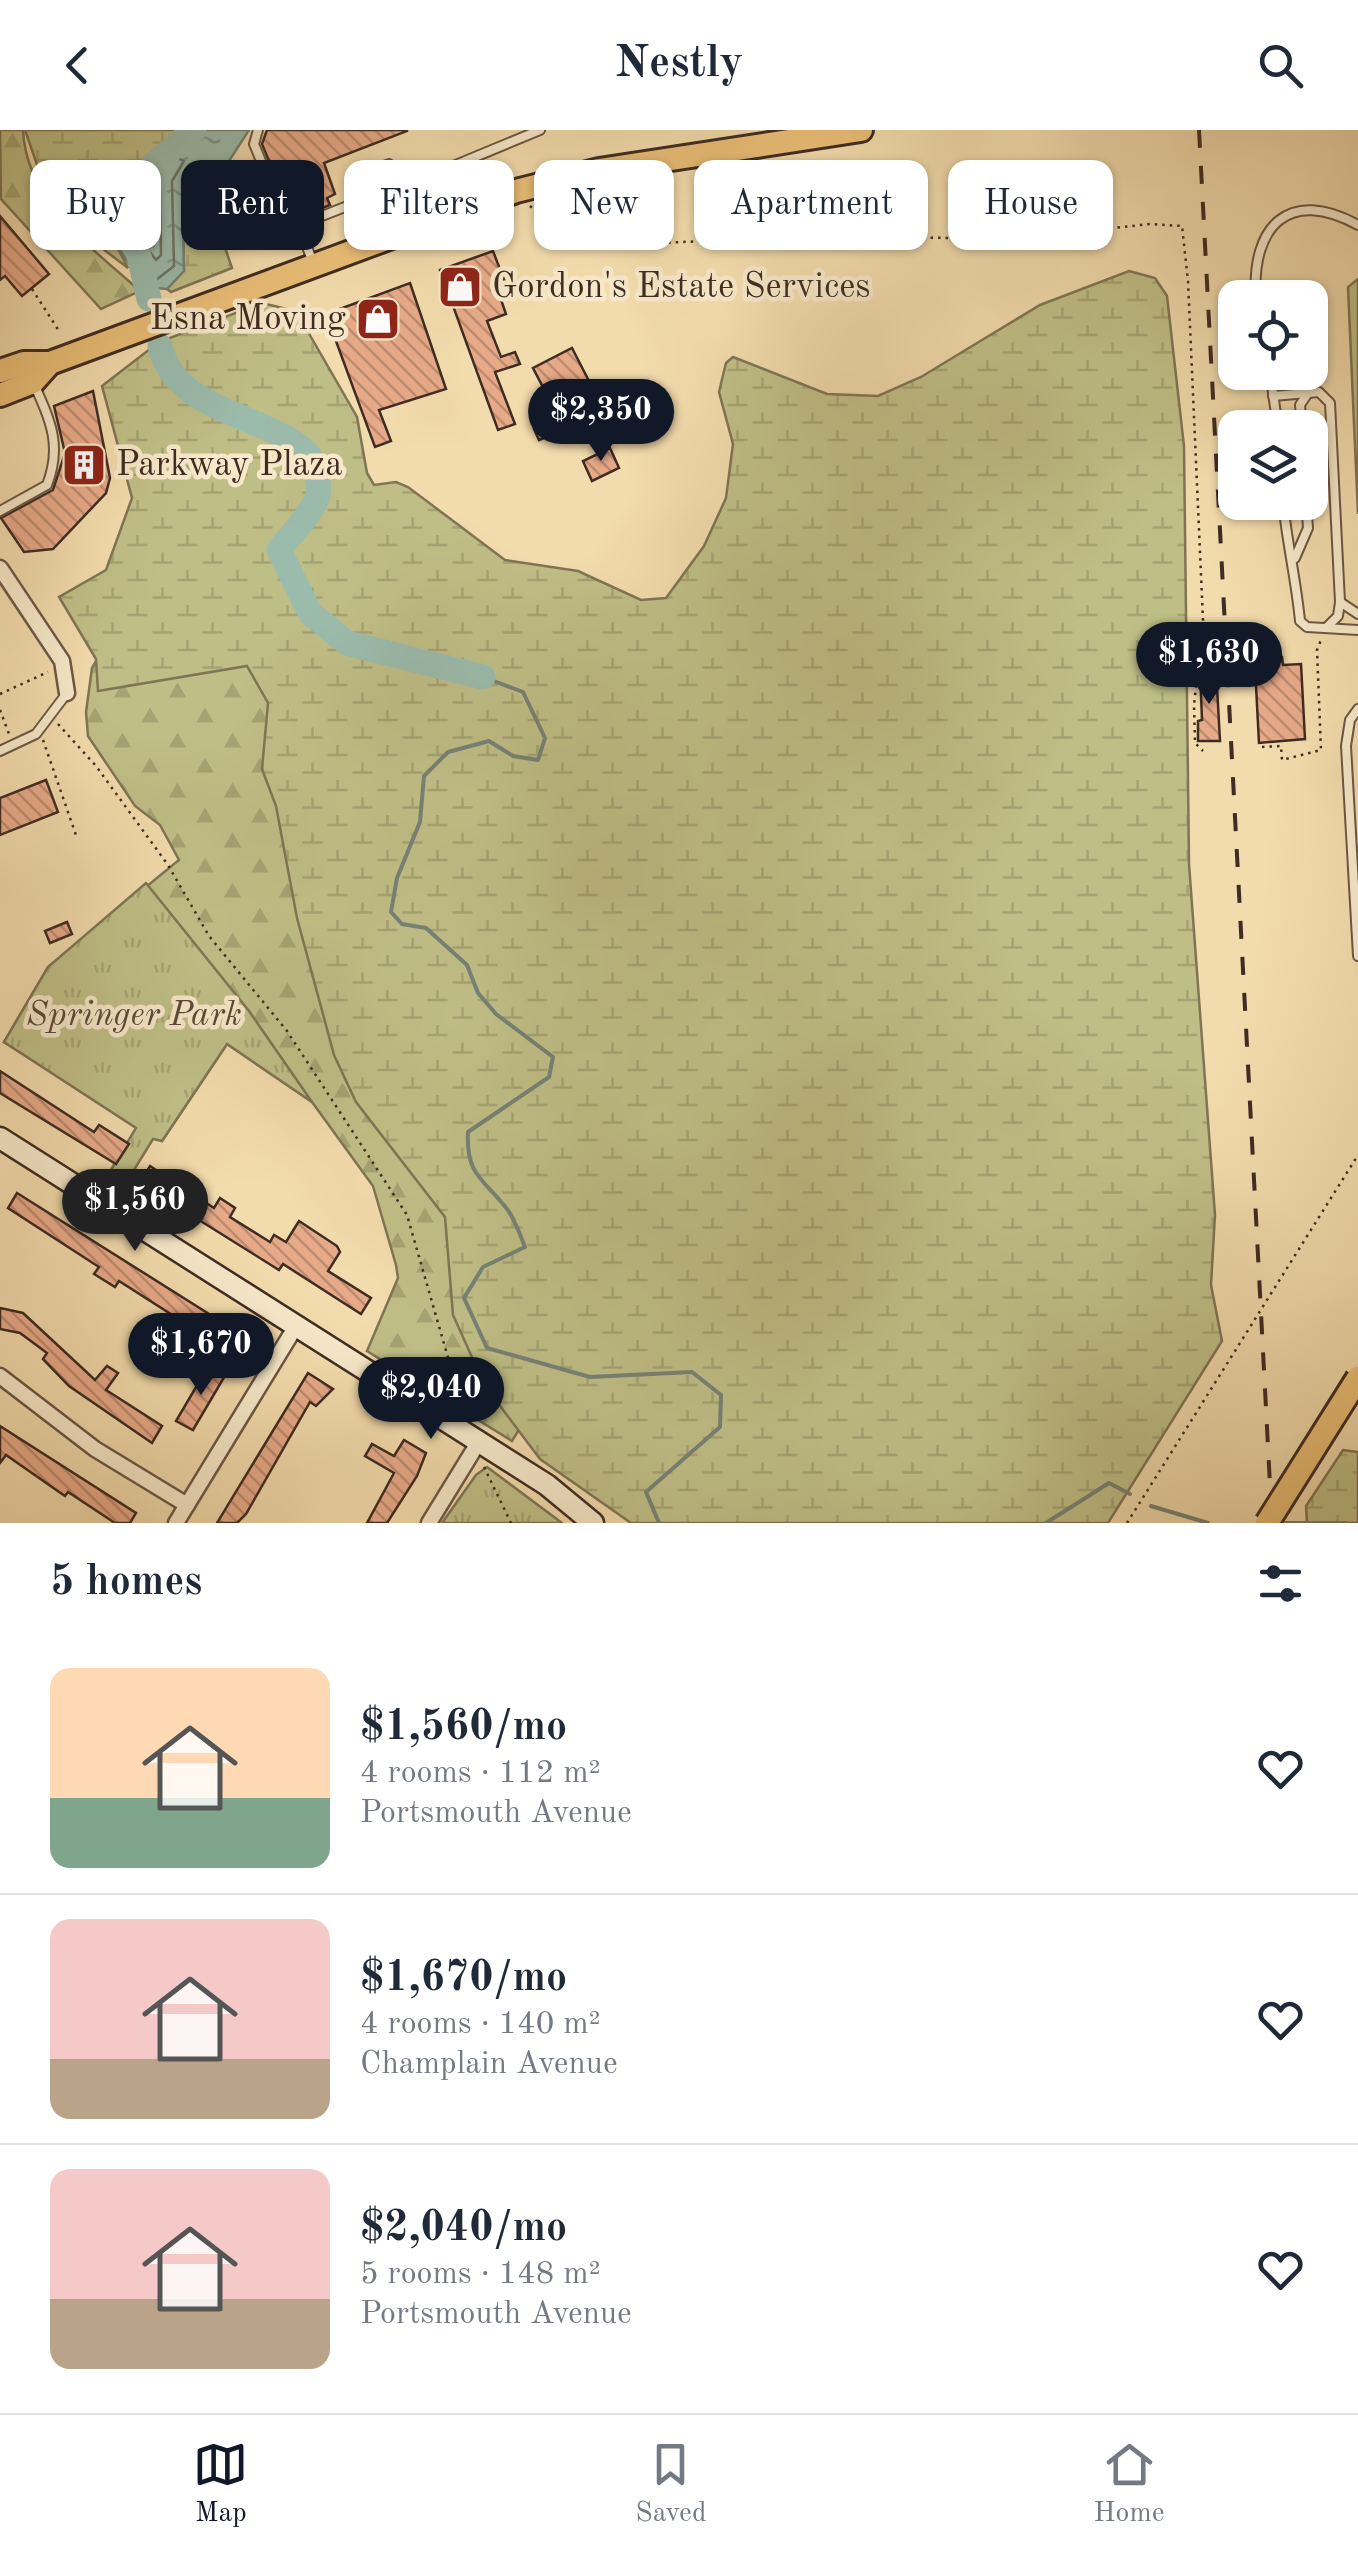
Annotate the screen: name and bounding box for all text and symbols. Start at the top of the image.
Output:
icon: back [50,38,105,93]
icon: search [1253,38,1308,93]
text: Nestly [615,42,743,87]
chip: Buy [30,160,161,250]
chip: Rent [181,160,324,250]
chip: Filters [344,160,514,250]
chip: New [534,160,674,250]
chip: Apartment [694,160,928,250]
chip: House [948,160,1113,250]
shop icon: Gordon's Estate Services [437,264,483,310]
place label: Gordon's Estate Services [492,270,871,305]
map controls [1218,280,1328,520]
button: locate [1218,280,1328,390]
shop icon: Esna Moving [355,296,401,342]
place label: Esna Moving [150,302,346,337]
pin: $2,350 [520,379,682,464]
text: $2,350 [550,395,652,427]
button: layers [1218,410,1328,520]
building icon: Parkway Plaza [61,442,107,488]
place label: Parkway Plaza [116,448,342,483]
pin: $1,630 [1128,622,1290,707]
text: $1,630 [1158,638,1260,670]
park label: Springer Park [26,998,242,1033]
pin: $1,560 [54,1169,216,1254]
text: $1,560 [84,1185,186,1217]
pin: $1,670 [120,1313,282,1398]
text: $1,670 [150,1329,252,1361]
pin: $2,040 [350,1357,512,1442]
text: $2,040 [380,1373,482,1405]
icon: filters [1253,1556,1308,1611]
text: 5 homes [50,1562,202,1604]
text: $1,560/mo [360,1707,567,1749]
icon: home [130,1708,250,1828]
icon: heart [1253,1741,1308,1796]
text: 4 rooms · 112 m² [360,1758,601,1790]
text: Portsmouth Avenue [360,1798,632,1830]
text: $1,670/mo [360,1958,567,2000]
icon: home [130,1959,250,2079]
icon: heart [1253,1992,1308,2047]
text: 4 rooms · 140 m² [360,2009,601,2041]
text: Champlain Avenue [360,2049,618,2081]
text: $2,040/mo [360,2208,567,2250]
icon: home [130,2209,250,2329]
icon: heart [1253,2242,1308,2297]
text: 5 rooms · 148 m² [360,2259,601,2291]
text: Portsmouth Avenue [360,2299,632,2331]
tab: Map [193,2437,248,2532]
tab: Saved [635,2437,707,2532]
tab: Home [1093,2437,1165,2532]

